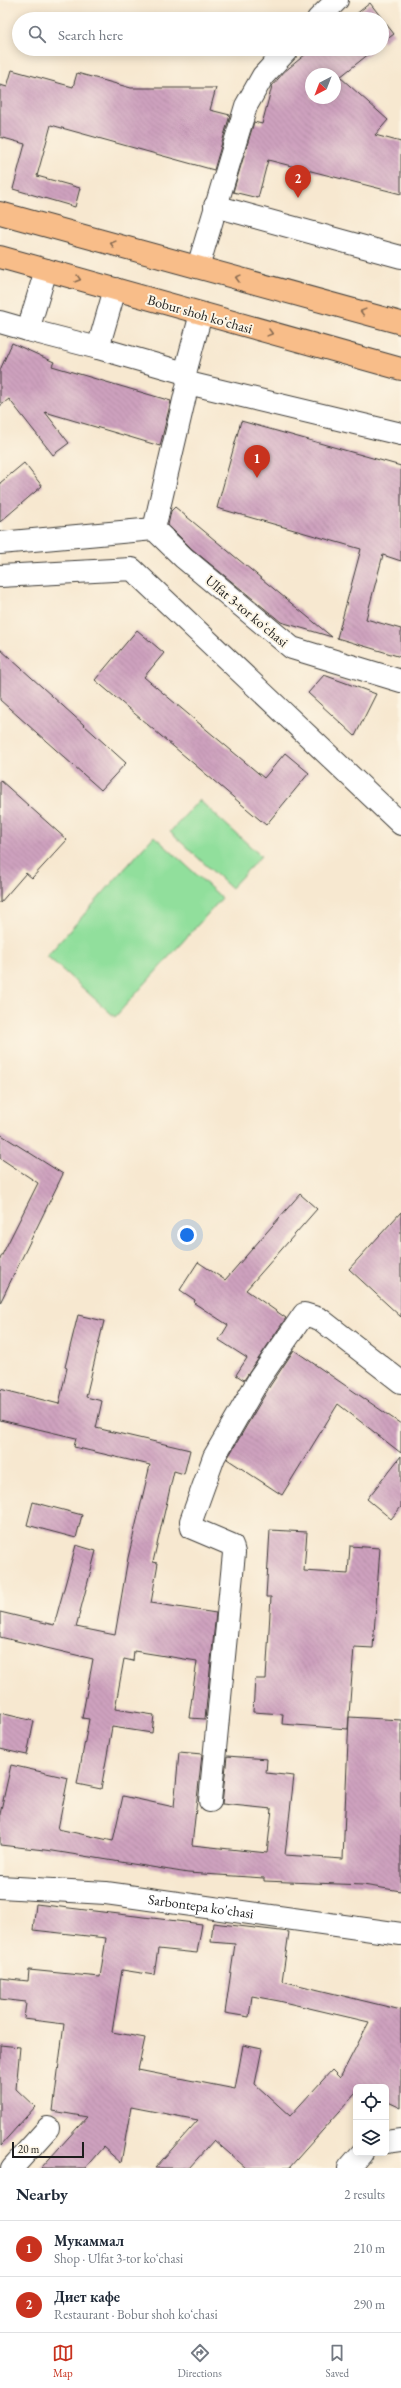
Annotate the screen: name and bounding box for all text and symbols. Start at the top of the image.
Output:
search box [12,12,389,56]
icon: search [26,23,48,45]
text: Search here [58,25,123,44]
north arrow [305,68,341,104]
pin: 2 [285,165,311,198]
one-way arrow [109,240,116,249]
one-way arrow [74,274,81,283]
one-way arrow [235,274,242,283]
street label: Bobur shoh koʻchasi [145,290,255,338]
one-way arrow [360,309,367,317]
one-way arrow [267,328,274,337]
pin: 1 [244,445,270,478]
street label: Ulfat 3-tor koʻchasi [202,571,293,651]
your location [177,1225,197,1245]
street label: Sarbontepa ko'chasi [147,1890,255,1923]
map controls [353,2084,389,2156]
button: locate [353,2084,389,2120]
button: layers [353,2120,389,2156]
scale bar [12,2140,84,2159]
text: 20 m [18,2142,39,2156]
text: Nearby [16,2183,68,2205]
text: 2 results [344,2186,385,2203]
text: Мукаммал [54,2231,124,2250]
text: 1 [26,2240,32,2257]
text: 210 m [354,2240,385,2257]
text: Shop · Ulfat 3-tor koʻchasi [54,2250,183,2267]
text: Диет кафе [54,2287,120,2306]
text: 2 [26,2296,32,2313]
text: 290 m [354,2296,385,2313]
text: Restaurant · Bobur shoh koʻchasi [54,2306,218,2323]
tab: Map [52,2342,74,2380]
tab: Directions [178,2342,222,2380]
tab: Saved [326,2342,349,2380]

